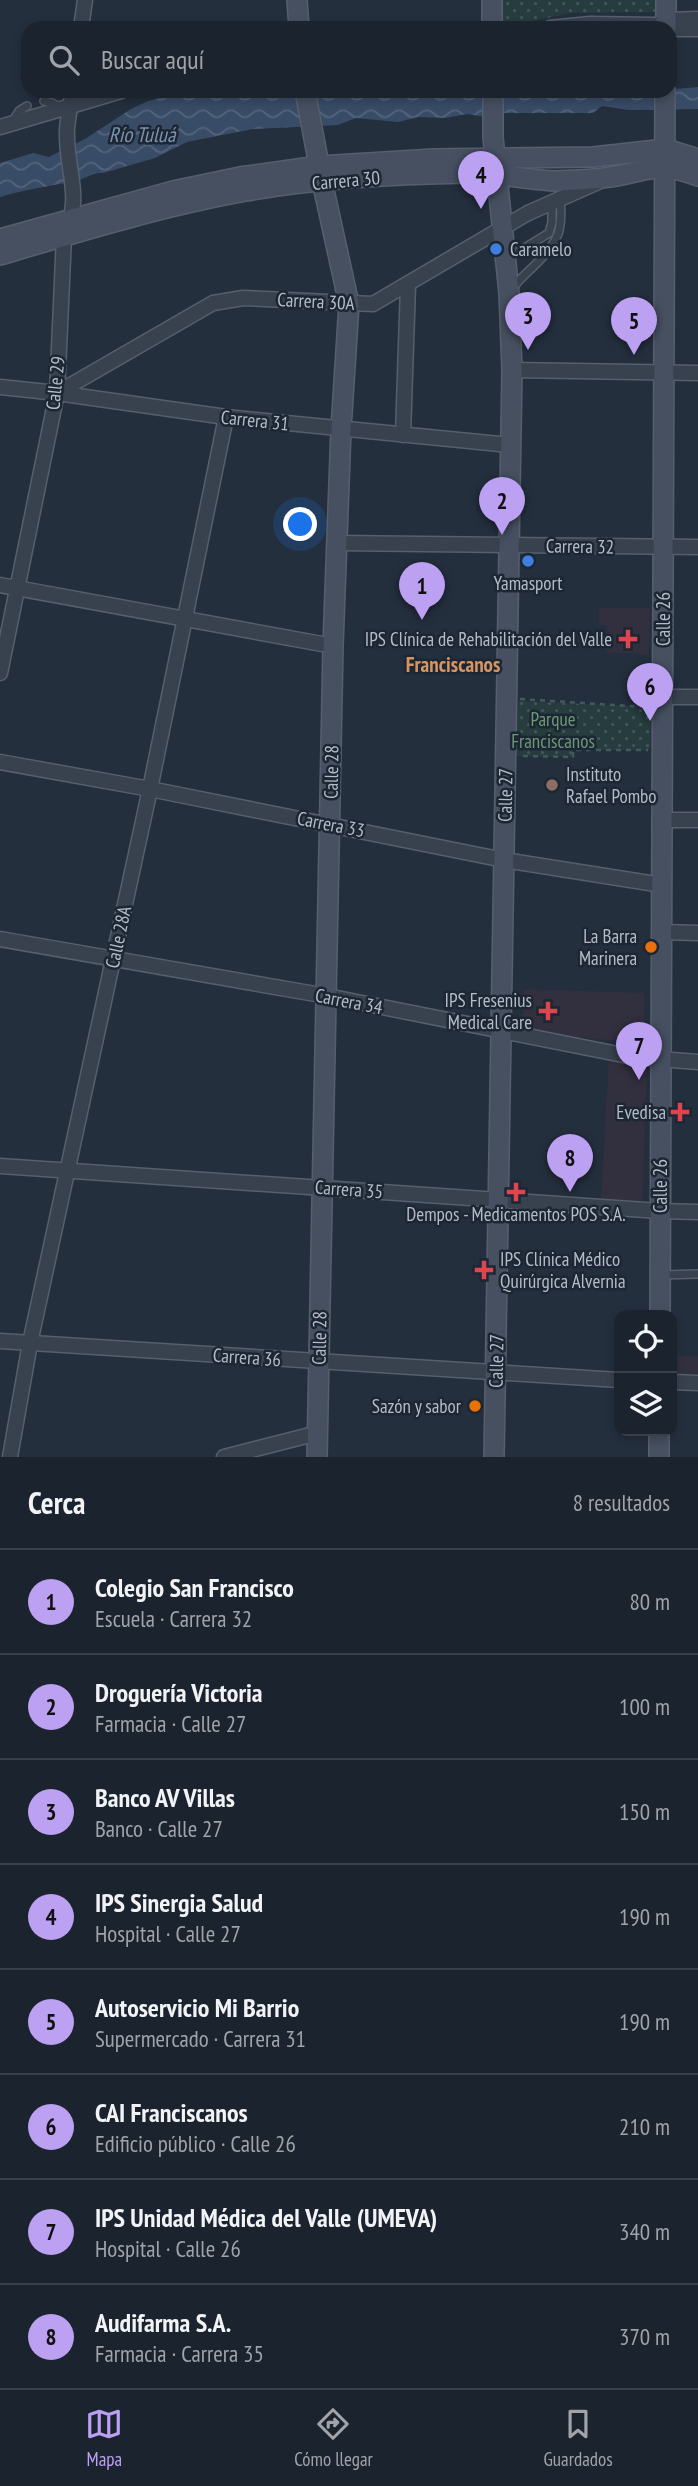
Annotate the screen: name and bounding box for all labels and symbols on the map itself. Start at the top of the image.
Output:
water label: Río Tuluá [109,121,177,148]
pin: 4 [458,151,504,209]
street label: Carrera 30 [311,165,381,195]
place label: Caramelo [510,237,572,261]
marker: Caramelo [488,241,504,257]
street label: Carrera 30A [277,287,355,315]
pin: 3 [505,292,551,350]
pin: 5 [611,297,657,355]
street label: Calle 29 [40,355,70,411]
street label: Carrera 31 [220,404,290,436]
pin: 2 [479,477,525,535]
your location [283,507,317,541]
street label: Carrera 32 [546,533,614,559]
marker: Yamasport [520,553,536,569]
pin: 1 [399,562,445,620]
place label: Yamasport [494,571,563,595]
street label: Calle 26 [651,592,675,646]
place label: IPS Clínica de Rehabilitación del Valle [365,627,612,651]
marker: IPS Clínica de Rehabilitación del Valle [618,629,638,649]
district label: Franciscanos [406,651,500,678]
pin: 6 [627,663,673,721]
park label: Parque Franciscanos [511,707,595,753]
street label: Calle 28 [319,745,343,799]
place label: Instituto Rafael Pombo [566,762,657,808]
street label: Calle 27 [493,768,517,822]
marker: Instituto Rafael Pombo [544,777,560,793]
street label: Carrera 33 [295,806,367,842]
street label: Calle 28A [100,904,136,970]
place label: La Barra Marinera [579,924,637,970]
marker: La Barra Marinera [643,939,659,955]
street label: Carrera 34 [313,983,385,1019]
place label: IPS Fresenius Medical Care [445,988,532,1034]
marker: IPS Fresenius Medical Care [538,1001,558,1021]
pin: 7 [616,1022,662,1080]
place label: Evedisa [616,1100,666,1124]
marker: Evedisa [672,1104,688,1120]
pin: 8 [547,1134,593,1192]
street label: Calle 26 [648,1159,672,1213]
street label: Carrera 35 [314,1175,384,1203]
marker: Dempos - Medicamentos POS S.A. [508,1184,524,1200]
place label: Dempos - Medicamentos POS S.A. [406,1202,626,1226]
place label: IPS Clínica Médico Quirúrgica Alvernia [500,1247,626,1293]
marker: IPS Clínica Médico Quirúrgica Alvernia [474,1260,494,1280]
street label: Calle 28 [307,1311,331,1365]
street label: Calle 27 [484,1334,508,1388]
street label: Carrera 36 [212,1343,282,1371]
place label: Sazón y sabor [372,1394,462,1418]
marker: Sazón y sabor [467,1398,483,1414]

